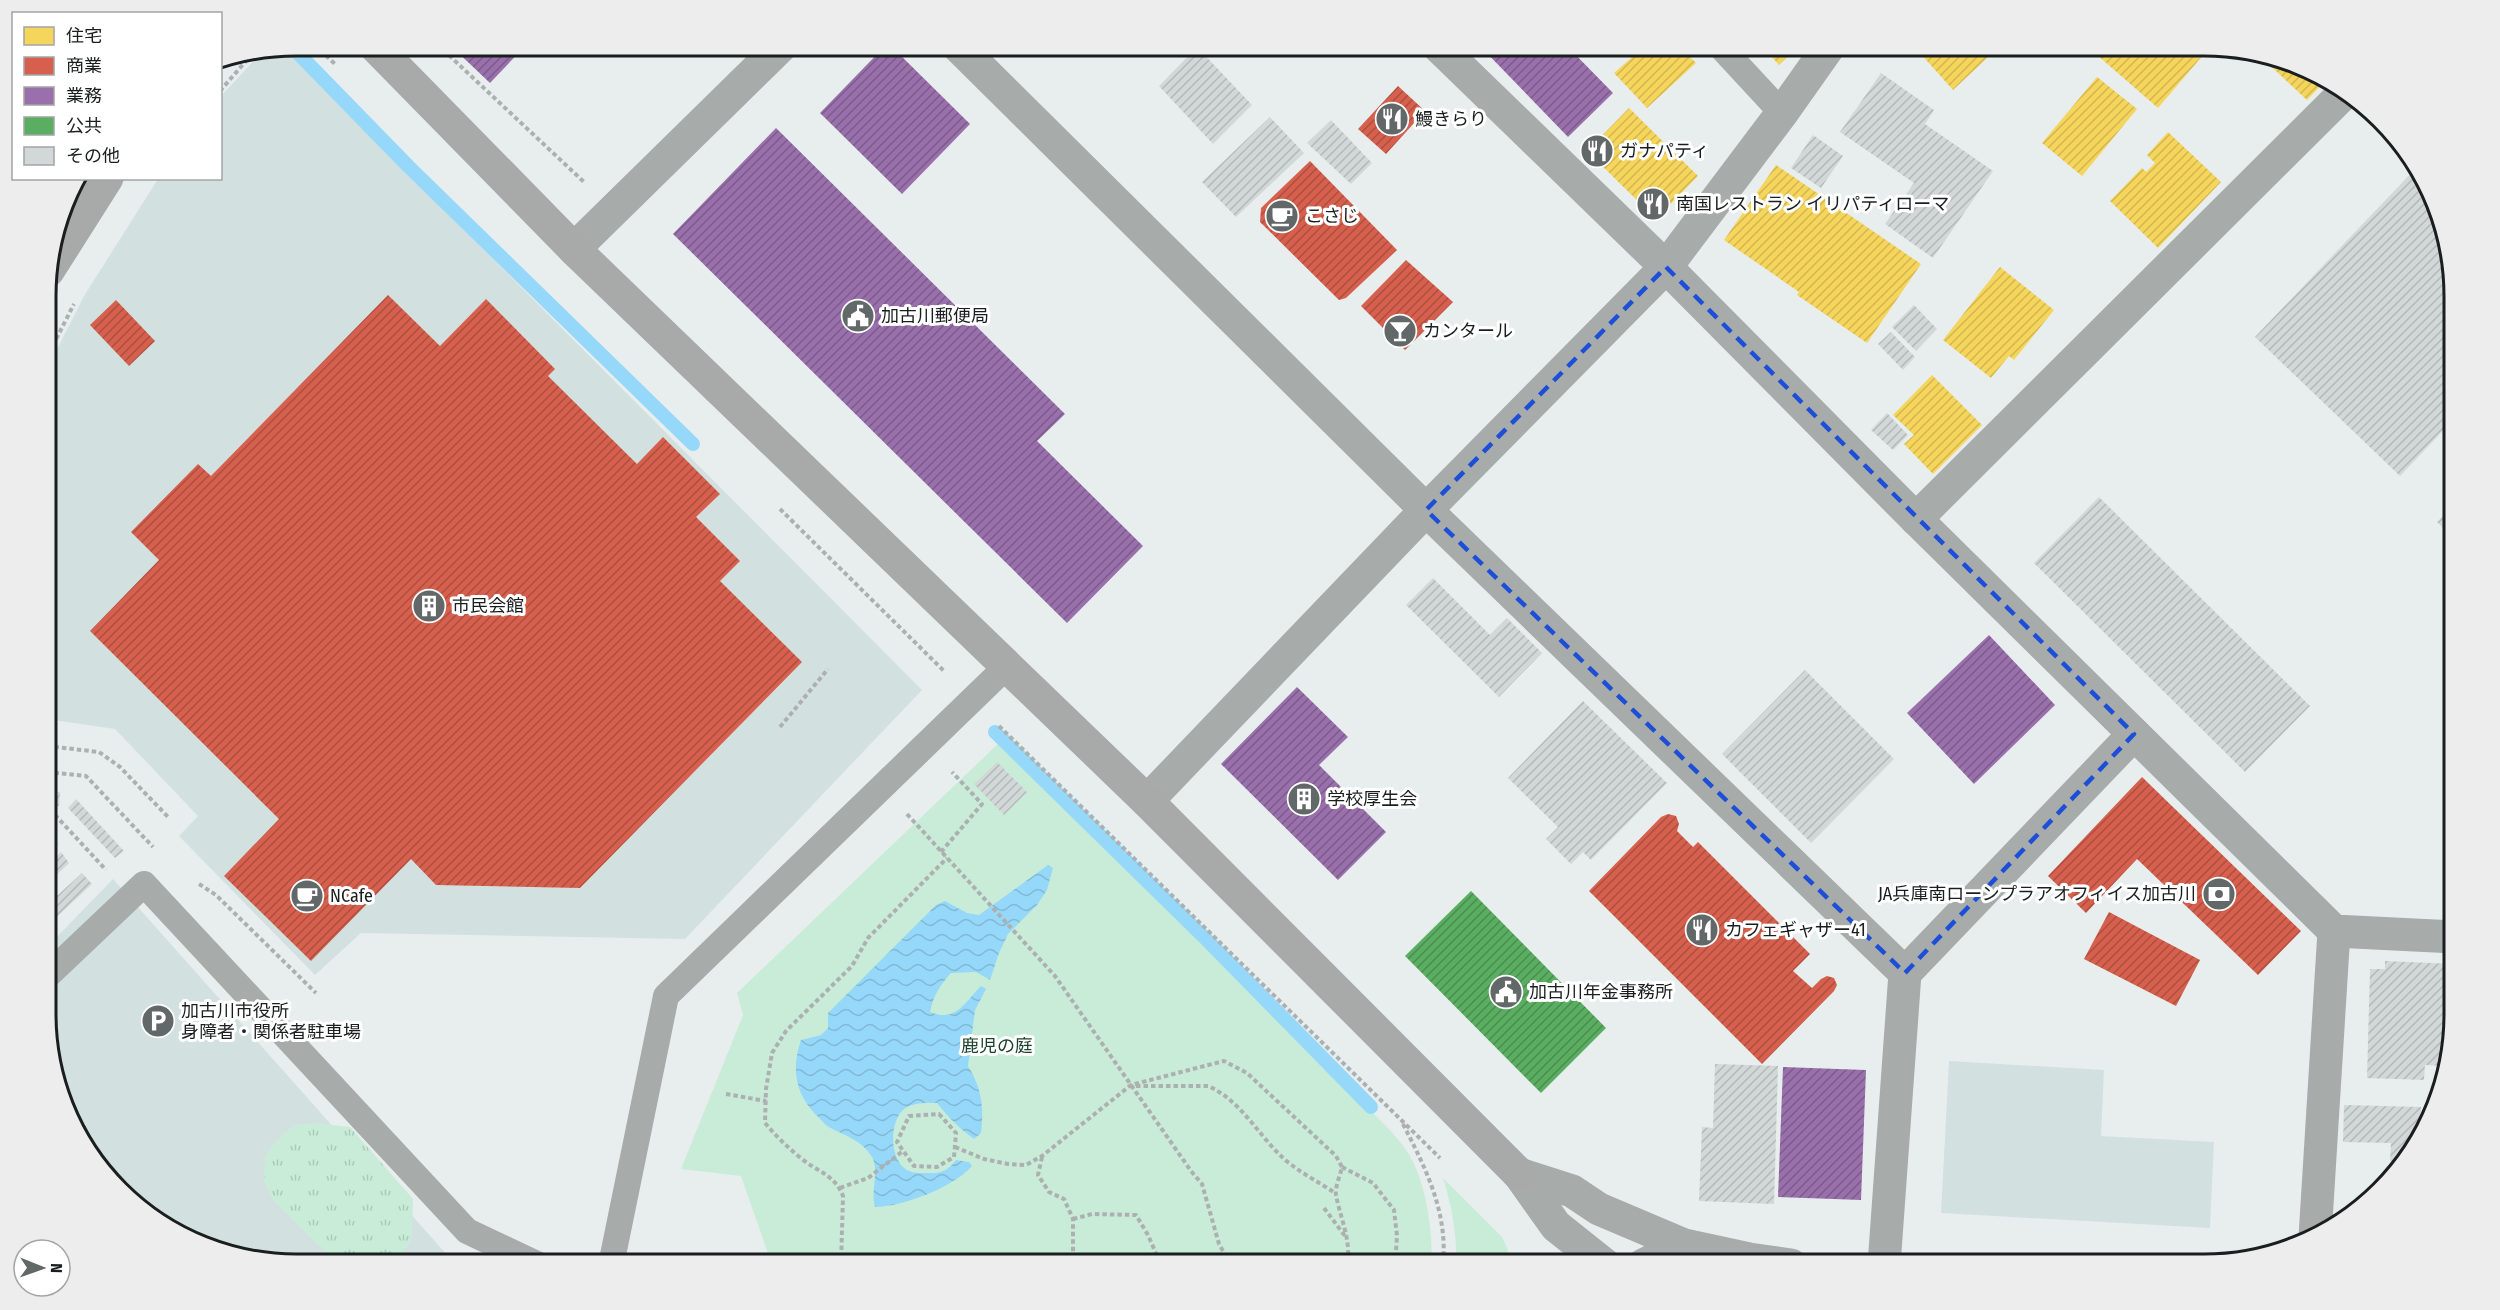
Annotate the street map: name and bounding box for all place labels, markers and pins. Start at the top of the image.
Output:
restaurant icon: 鰻きらり [1374,101,1410,137]
place label: 鰻きらり [1415,108,1487,130]
restaurant icon: ガナパティ [1579,133,1615,169]
place label: ガナパティ [1620,140,1709,162]
restaurant icon: 南国レストラン イリパティローマ [1635,186,1671,222]
place label: 南国レストラン イリパティローマ [1676,193,1949,215]
cafe icon: こさじ [1264,198,1300,234]
place label: こさじ [1305,205,1359,227]
public building icon: 加古川郵便局 [840,298,876,334]
place label: 加古川郵便局 [881,305,989,327]
bar icon: カンタール [1382,313,1418,349]
place label: カンタール [1423,320,1513,342]
building icon: 市民会館 [411,588,447,624]
place label: 市民会館 [452,595,524,617]
building icon: 学校厚生会 [1286,781,1322,817]
place label: 学校厚生会 [1327,788,1417,810]
bank icon: JA兵庫南ローンプラアオフィイス加古川 [2201,876,2237,912]
cafe icon: NCafe [289,878,325,914]
place label: JA兵庫南ローンプラアオフィイス加古川 [1878,883,2196,905]
place label: NCafe [330,885,373,907]
restaurant icon: カフェギャザー41 [1684,912,1720,948]
place label: カフェギャザー41 [1725,919,1866,941]
public building icon: 加古川年金事務所 [1488,974,1524,1010]
place label: 加古川年金事務所 [1529,981,1673,1003]
place label: 加古川市役所 身障者・関係者駐車場 [181,1000,361,1043]
parking icon: 加古川市役所 身障者・関係者駐車場 [140,1003,176,1039]

